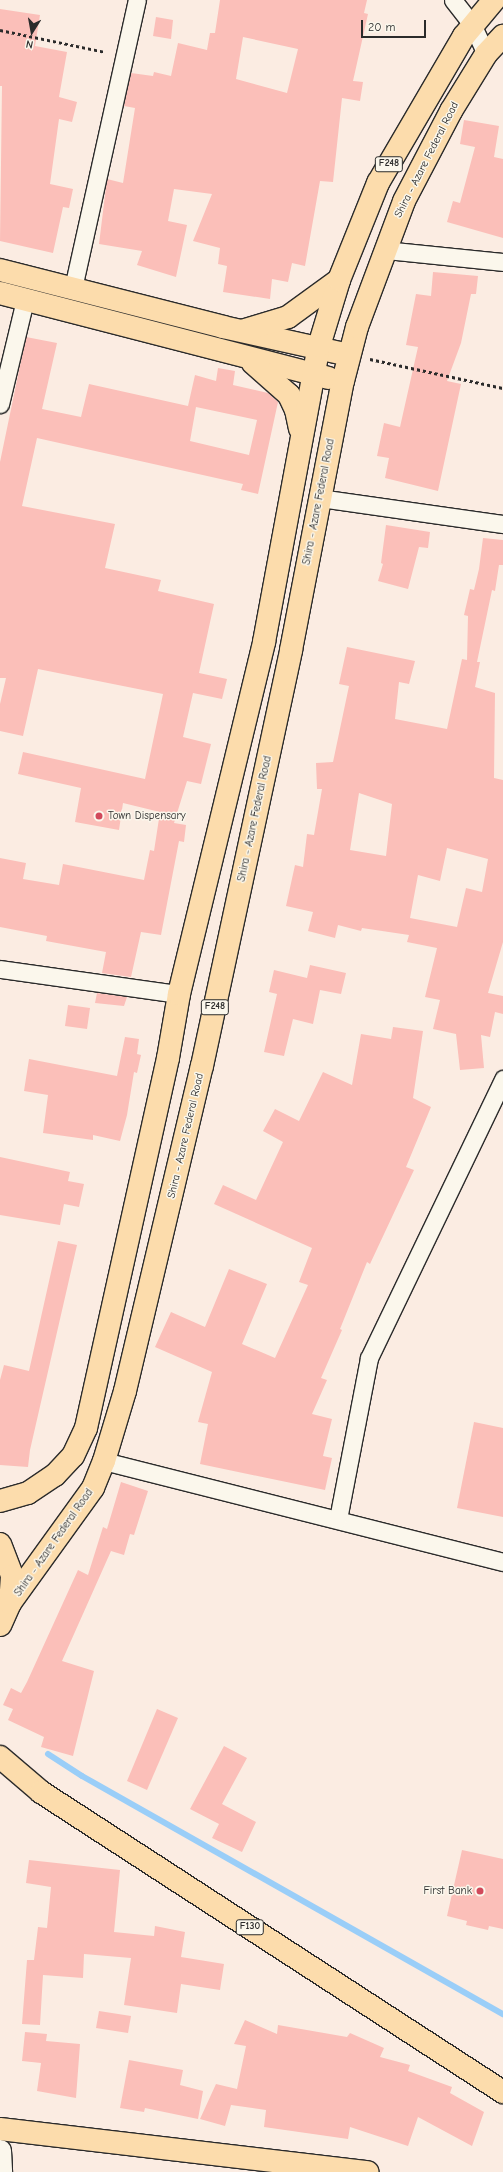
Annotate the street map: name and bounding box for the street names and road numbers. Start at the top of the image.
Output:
street label: Shira - Azare Federal Road [392,100,462,220]
road number: F248 [374,156,404,172]
street label: Shira - Azare Federal Road [300,438,338,566]
street label: Shira - Azare Federal Road [235,755,275,883]
road number: F248 [200,999,230,1015]
street label: Shira - Azare Federal Road [165,1072,207,1200]
street label: Shira - Azare Federal Road [12,1487,96,1599]
road number: F130 [235,1919,265,1935]

